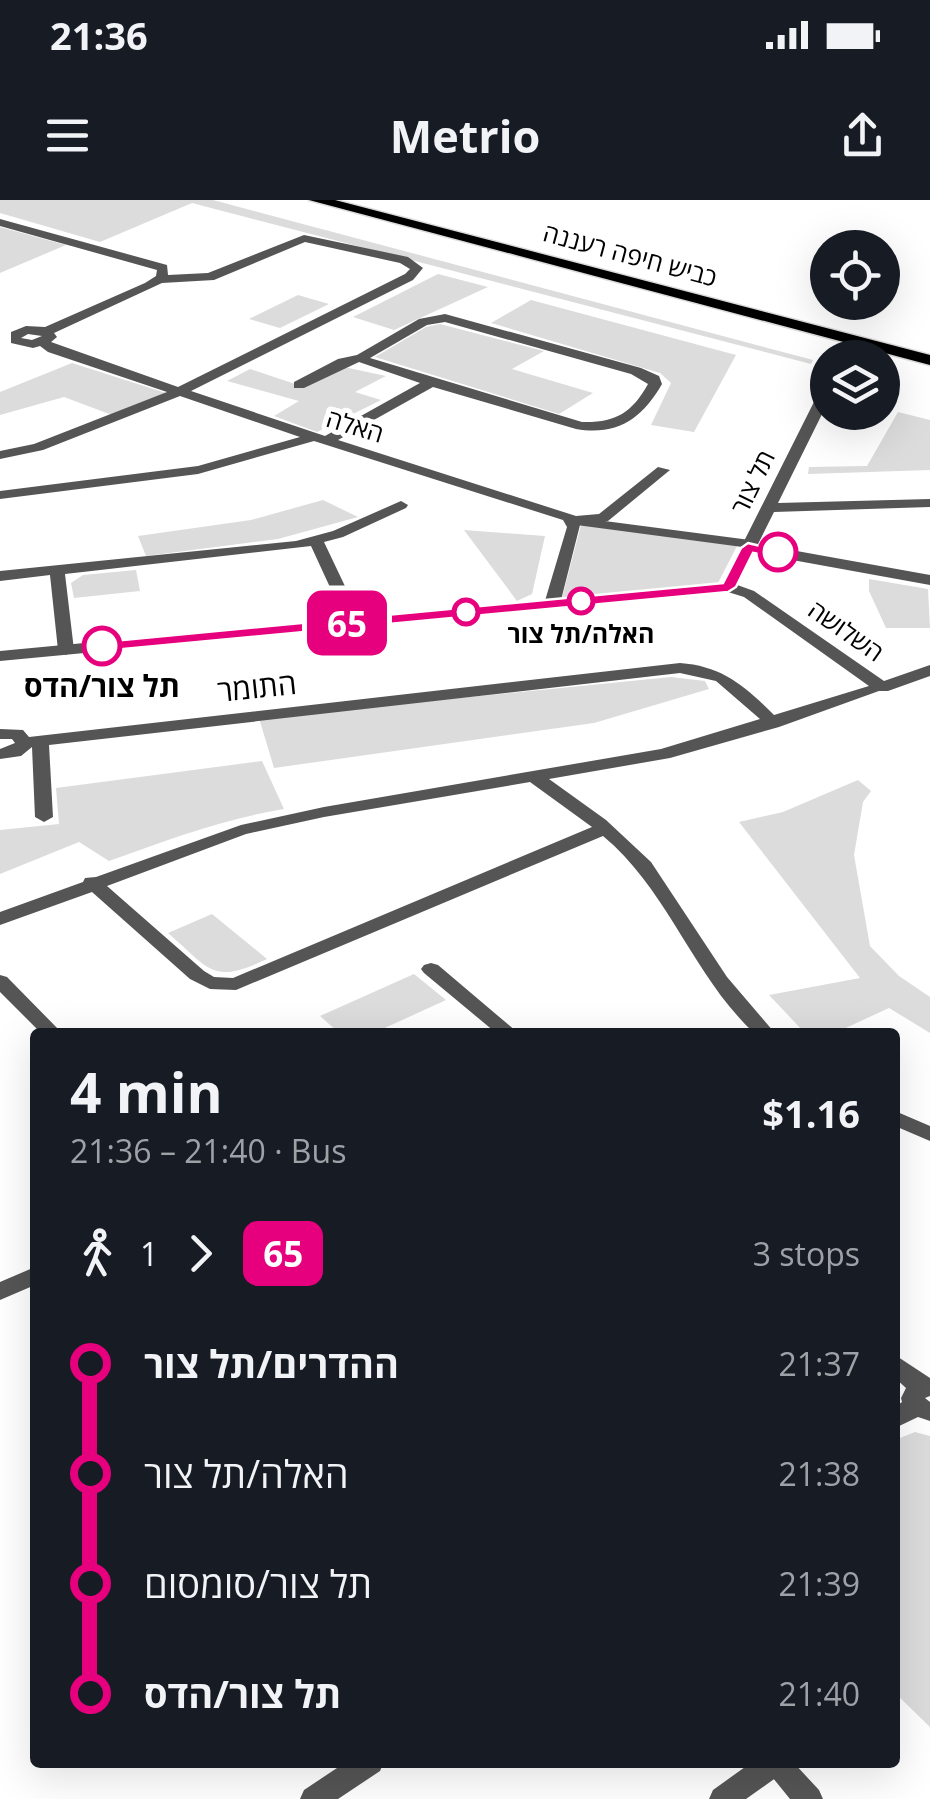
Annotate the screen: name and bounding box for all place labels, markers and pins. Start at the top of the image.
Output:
unlabelled marker [759,533,797,571]
marker: האלה/תל צור [568,588,594,614]
unlabelled marker [453,599,479,625]
place label: האלה/תל צור [507,616,655,650]
marker: תל צור/הדס [83,627,121,665]
place label: תל צור/הדס [24,665,180,706]

